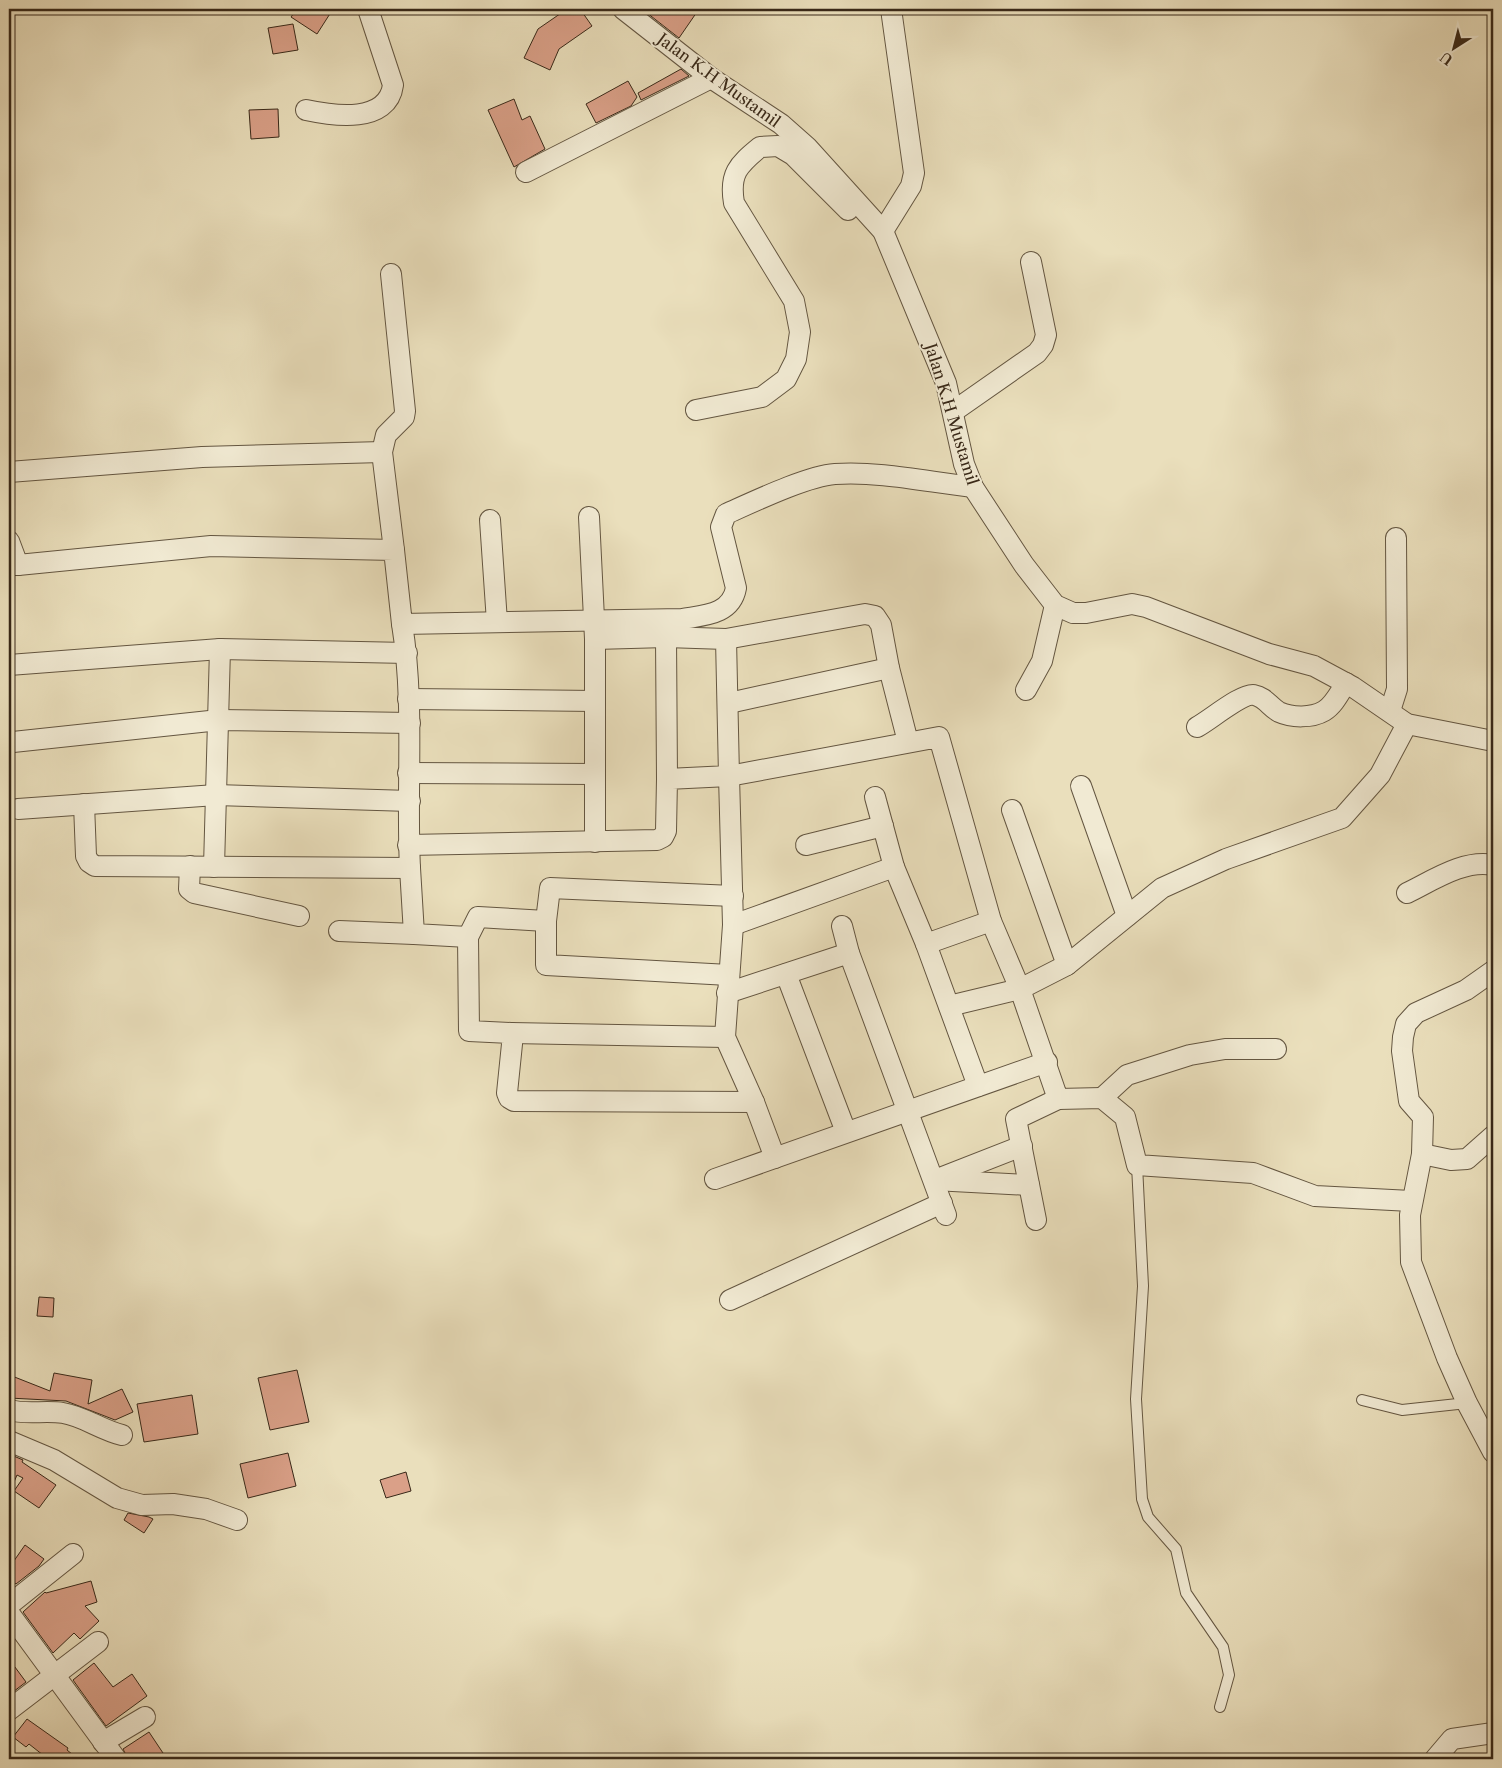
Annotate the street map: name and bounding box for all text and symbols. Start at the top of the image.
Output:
north arrow [1430,22,1480,72]
street label: Jalan K.H Mustamil [651,27,785,131]
text: U [1436,48,1456,69]
street label: Jalan K.H Mustamil [920,338,983,488]

